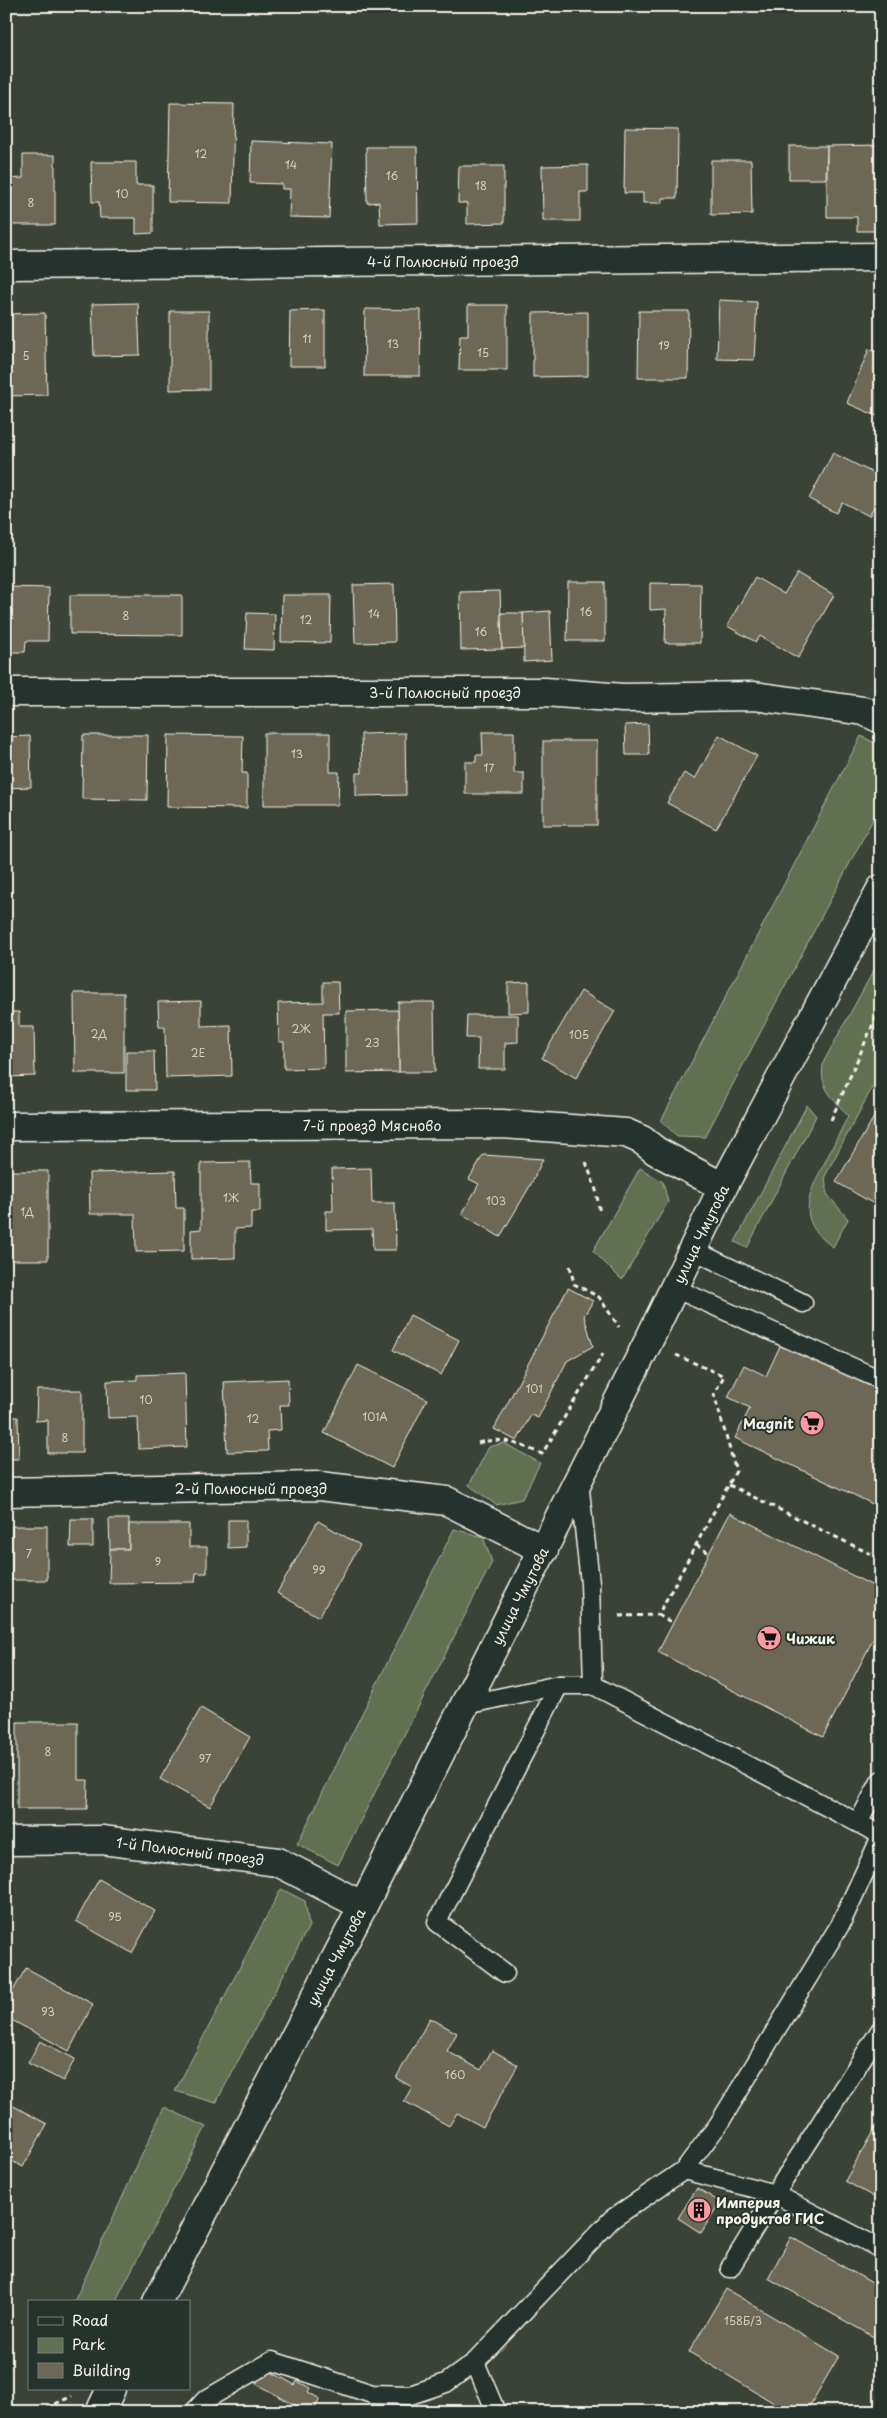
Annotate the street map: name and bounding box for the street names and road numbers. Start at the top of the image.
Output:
street label: 4-й Полюсный проезд [367,251,519,272]
street label: 3-й Полюсный проезд [369,682,521,703]
street label: 7-й проезд Мясново [303,1115,441,1136]
street label: улица Чмутова [668,1181,734,1287]
street label: 2-й Полюсный проезд [175,1478,327,1499]
street label: улица Чмутова [486,1543,554,1649]
street label: 1-й Полюсный проезд [115,1831,265,1871]
street label: улица Чмутова [302,1904,371,2009]

